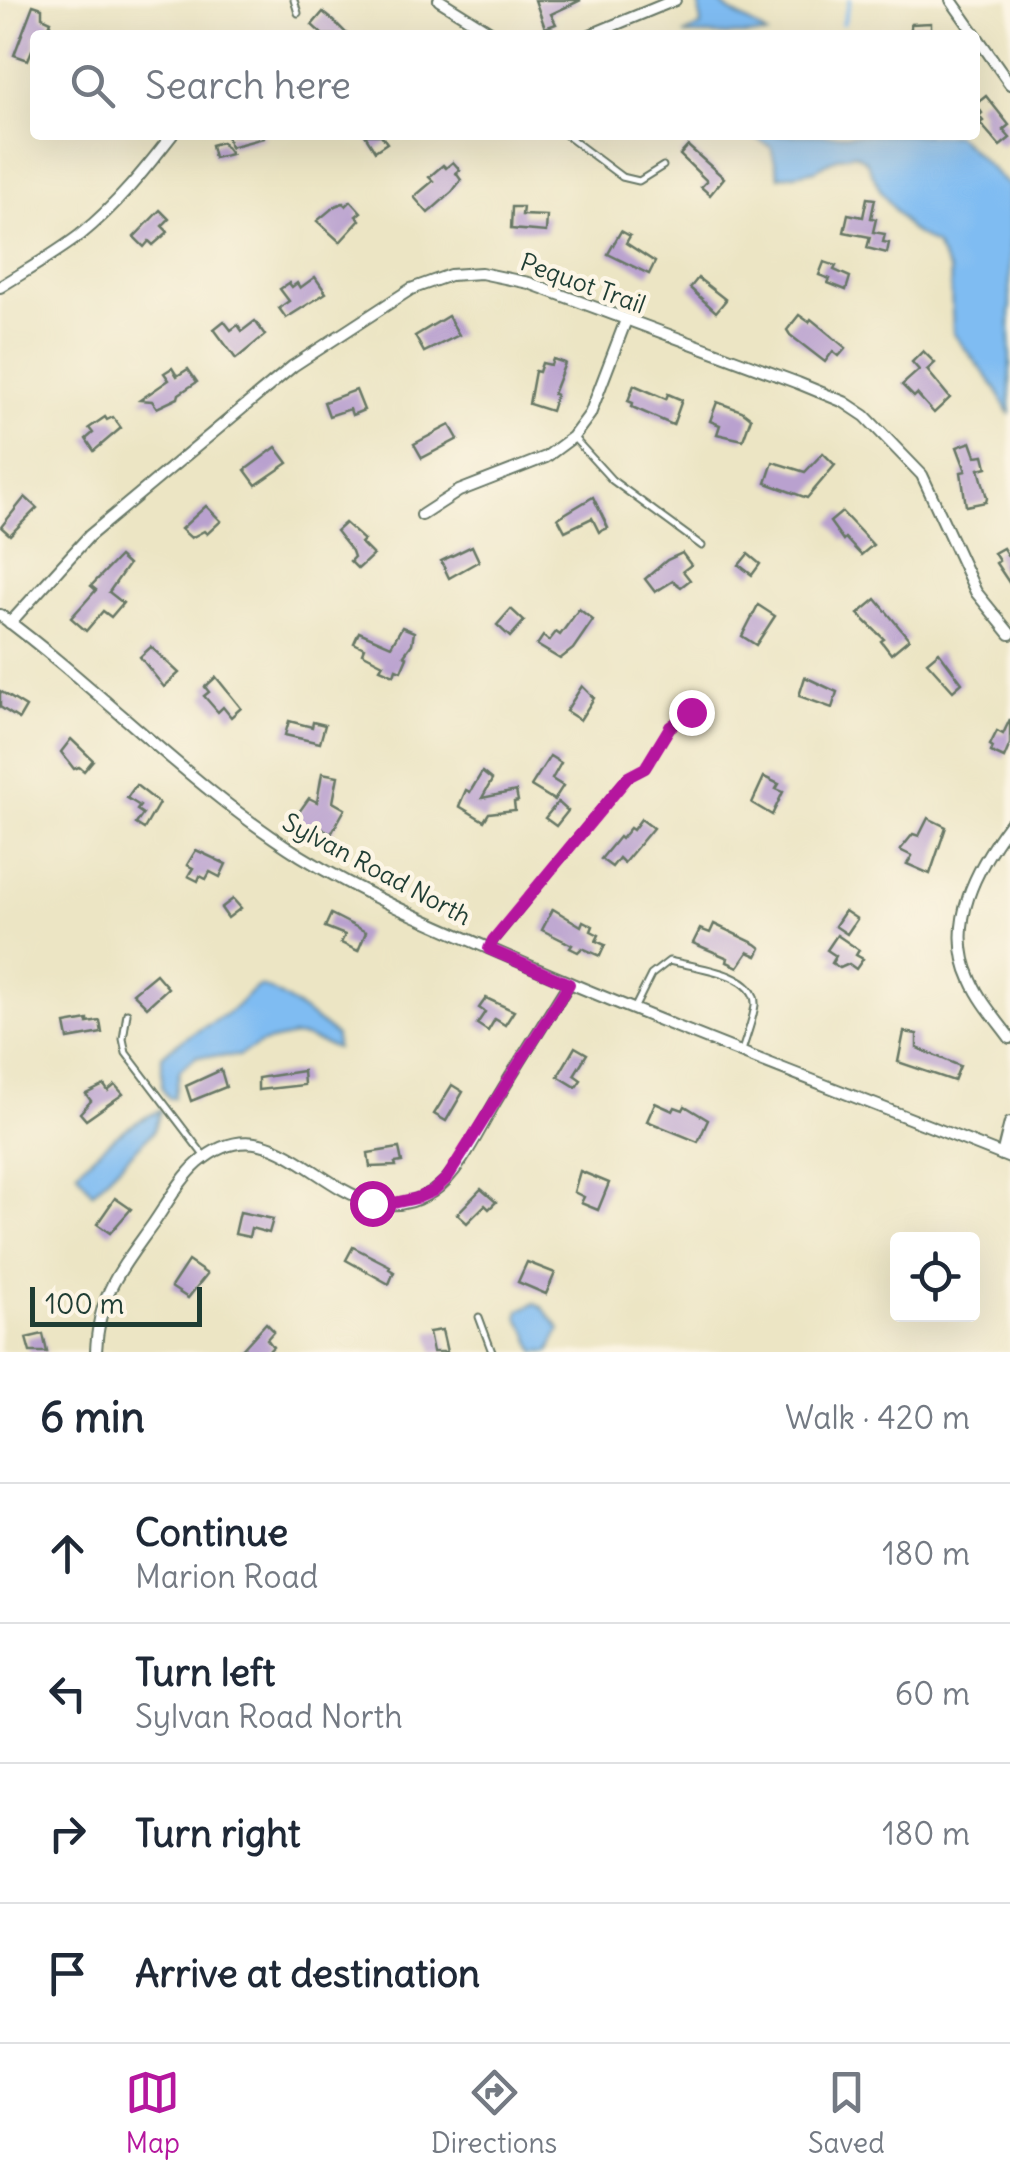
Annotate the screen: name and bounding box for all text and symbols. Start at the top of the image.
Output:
search box [30,30,980,140]
icon: search [65,58,120,113]
text: Search here [145,62,351,109]
street label: Pequot Trail [516,246,650,320]
route end [669,690,715,736]
street label: Sylvan Road North [277,806,477,932]
route start [350,1181,396,1227]
map controls [890,1232,980,1322]
button: locate [890,1232,980,1322]
scale bar [30,1282,202,1326]
text: 100 m [45,1286,124,1322]
text: 6 min [40,1391,145,1443]
text: Walk · 420 m [785,1397,970,1438]
text: Continue [135,1509,288,1556]
icon: ahead [40,1526,95,1581]
text: 180 m [882,1533,970,1574]
text: Marion Road [135,1556,318,1597]
text: Turn left [135,1649,275,1696]
icon: left [40,1666,95,1721]
text: 60 m [895,1673,970,1714]
text: Sylvan Road North [135,1696,403,1737]
icon: right [40,1806,95,1861]
text: Turn right [135,1810,301,1857]
text: 180 m [882,1813,970,1854]
icon: arrive [40,1946,95,2001]
text: Arrive at destination [135,1950,480,1997]
tab: Map [125,2065,180,2161]
tab: Directions [431,2065,557,2161]
tab: Saved [808,2065,885,2161]

